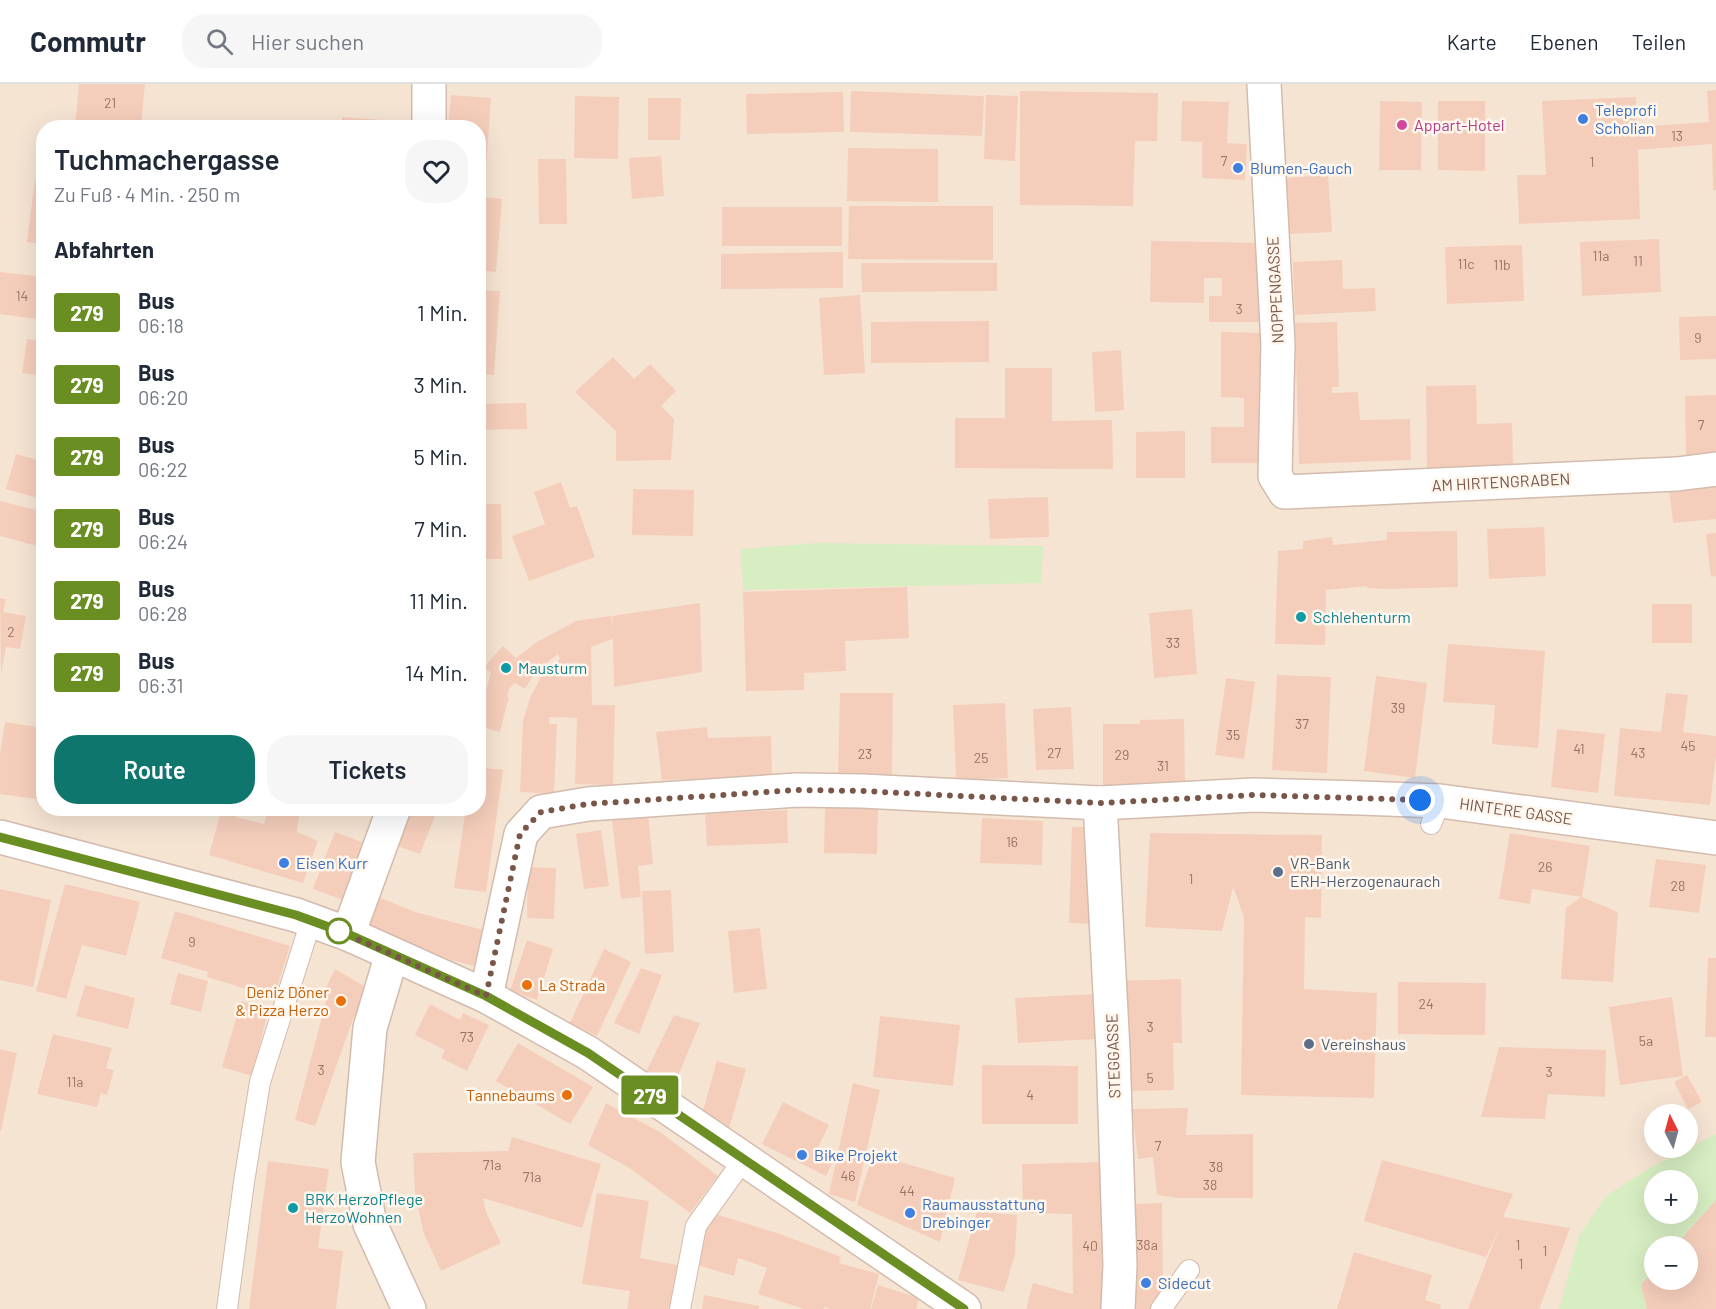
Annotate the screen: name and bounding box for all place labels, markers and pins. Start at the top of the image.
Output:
place label: Teleprofi Scholian [1595,100,1657,137]
marker: Teleprofi Scholian [1576,112,1590,126]
place label: Appart-Hotel [1414,115,1504,134]
marker: Appart-Hotel [1395,118,1409,132]
place label: Blumen-Gauch [1250,158,1352,177]
marker: Blumen-Gauch [1231,161,1245,175]
place label: Schlehenturm [1313,607,1411,626]
marker: Schlehenturm [1294,610,1308,624]
place label: Mausturm [518,658,587,677]
marker: Mausturm [499,661,513,675]
place label: Eisen Kurr [296,853,368,872]
place label: VR-Bank ERH-Herzogenaurach [1290,853,1440,890]
marker: Eisen Kurr [277,856,291,870]
marker: VR-Bank ERH-Herzogenaurach [1271,865,1285,879]
unlabelled marker [326,918,352,944]
place label: La Strada [539,975,606,994]
marker: La Strada [520,978,534,992]
place label: Deniz Döner & Pizza Herzo [235,982,329,1019]
marker: Deniz Döner & Pizza Herzo [334,994,348,1008]
place label: Vereinshaus [1321,1034,1406,1053]
marker: Vereinshaus [1302,1037,1316,1051]
place label: Tannebaums [466,1085,555,1104]
marker: Tannebaums [560,1088,574,1102]
place label: Bike Projekt [814,1145,898,1164]
marker: Bike Projekt [795,1148,809,1162]
place label: BRK HerzoPflege HerzoWohnen [305,1189,423,1226]
place label: Raumausstattung Drebinger [922,1194,1045,1231]
marker: BRK HerzoPflege HerzoWohnen [286,1201,300,1215]
marker: Raumausstattung Drebinger [903,1206,917,1220]
place label: Sidecut [1158,1273,1211,1292]
marker: Sidecut [1139,1276,1153,1290]

